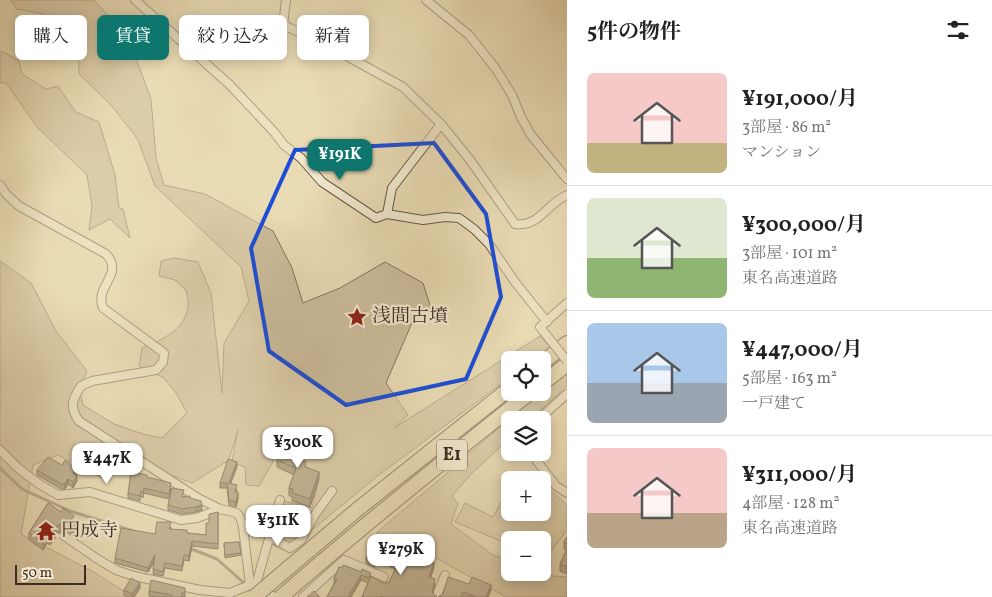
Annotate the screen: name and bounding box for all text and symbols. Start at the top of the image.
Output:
chip: 購入 [15,15,87,60]
chip: 賃貸 [97,15,169,60]
chip: 絞り込み [179,15,287,60]
chip: 新着 [297,15,369,60]
icon: filters [944,16,972,44]
text: 5件の物件 [587,18,681,47]
text: ¥191,000/月 [742,85,858,114]
icon: home [627,93,687,153]
text: 3部屋 · 86 m² [742,117,831,139]
pin: ¥191K [305,138,375,181]
text: マンション [742,142,821,164]
text: ¥191K [318,144,362,166]
text: ¥300,000/月 [742,211,866,240]
icon: home [627,218,687,278]
text: 3部屋 · 101 m² [742,243,837,265]
text: 東名高速道路 [742,268,838,290]
place label: 浅間古墳 [372,304,448,330]
place icon: 浅間古墳 [346,306,368,328]
text: ¥447,000/月 [742,336,863,365]
icon: home [627,343,687,403]
map controls [501,351,551,581]
button: locate [501,351,551,401]
text: 5部屋 · 163 m² [742,368,837,390]
text: 一戸建て [742,393,806,415]
button: layers [501,411,551,461]
pin: ¥300K [263,426,333,469]
text: ¥300K [273,432,323,454]
road number: E1 [437,440,467,470]
pin: ¥447K [72,442,142,485]
text: ¥447K [83,448,131,470]
text: ¥311,000/月 [742,461,857,490]
icon: home [627,468,687,528]
button: + [501,471,551,521]
text: 4部屋 · 128 m² [742,493,839,515]
pin: ¥311K [243,504,313,547]
text: ¥311K [257,510,299,532]
place label: 円成寺 [61,518,118,544]
text: 東名高速道路 [742,518,838,540]
temple icon: 円成寺 [35,520,57,542]
button: − [501,531,551,581]
pin: ¥279K [366,534,436,576]
text: ¥279K [378,539,424,561]
scale bar [15,562,86,585]
text: 50 m [22,564,52,583]

